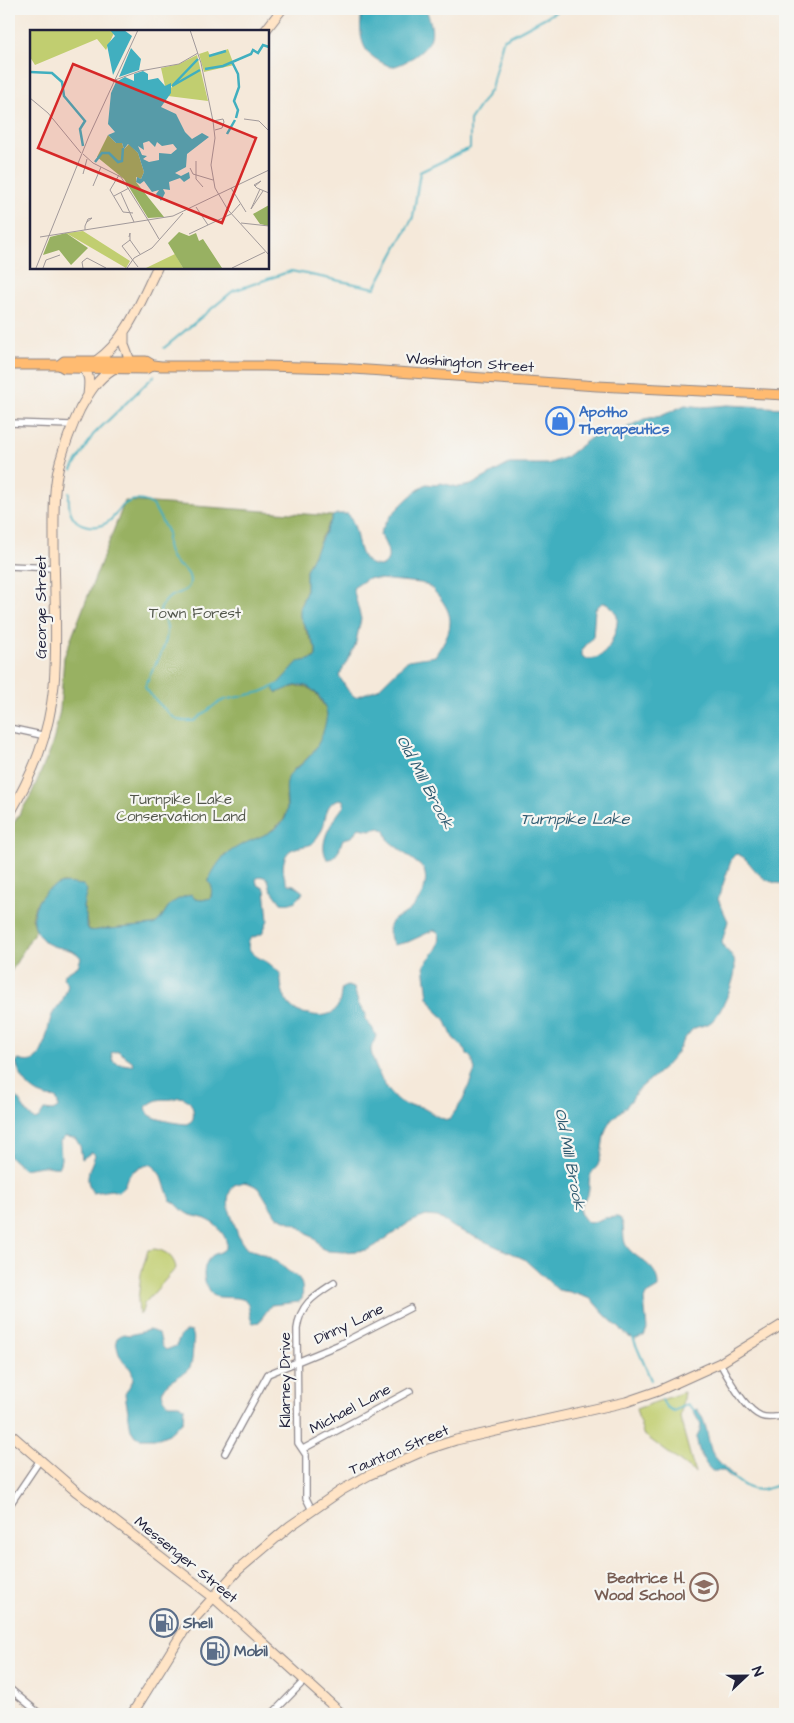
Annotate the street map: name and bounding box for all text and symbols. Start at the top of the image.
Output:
inset map [30,30,269,269]
street label: Washington Street [405,348,535,379]
place label: Apotho Therapeutics [578,402,670,440]
shop icon: Apotho Therapeutics [545,406,575,436]
street label: George Street [31,555,53,659]
park label: Town Forest [149,603,241,624]
water label: Old Mill Brook [391,731,459,834]
park label: Turnpike Lake Conservation Land [116,789,246,827]
water label: Turnpike Lake [521,808,631,830]
water label: Old Mill Brook [549,1106,591,1213]
street label: Dinny Lane [311,1298,388,1351]
street label: Kilarney Drive [275,1332,297,1428]
street label: Michael Lane [306,1379,394,1439]
street label: Taunton Street [346,1420,452,1480]
street label: Messenger Street [129,1512,242,1609]
place label: Beatrice H. Wood School [594,1568,686,1606]
school or university icon: Beatrice H. Wood School [689,1572,719,1602]
fuel station icon: Shell [149,1608,179,1638]
place label: Shell [182,1613,214,1634]
fuel station icon: Mobil [200,1636,230,1666]
place label: Mobil [234,1641,269,1662]
north arrow [722,1650,772,1700]
text: N [746,1664,768,1680]

